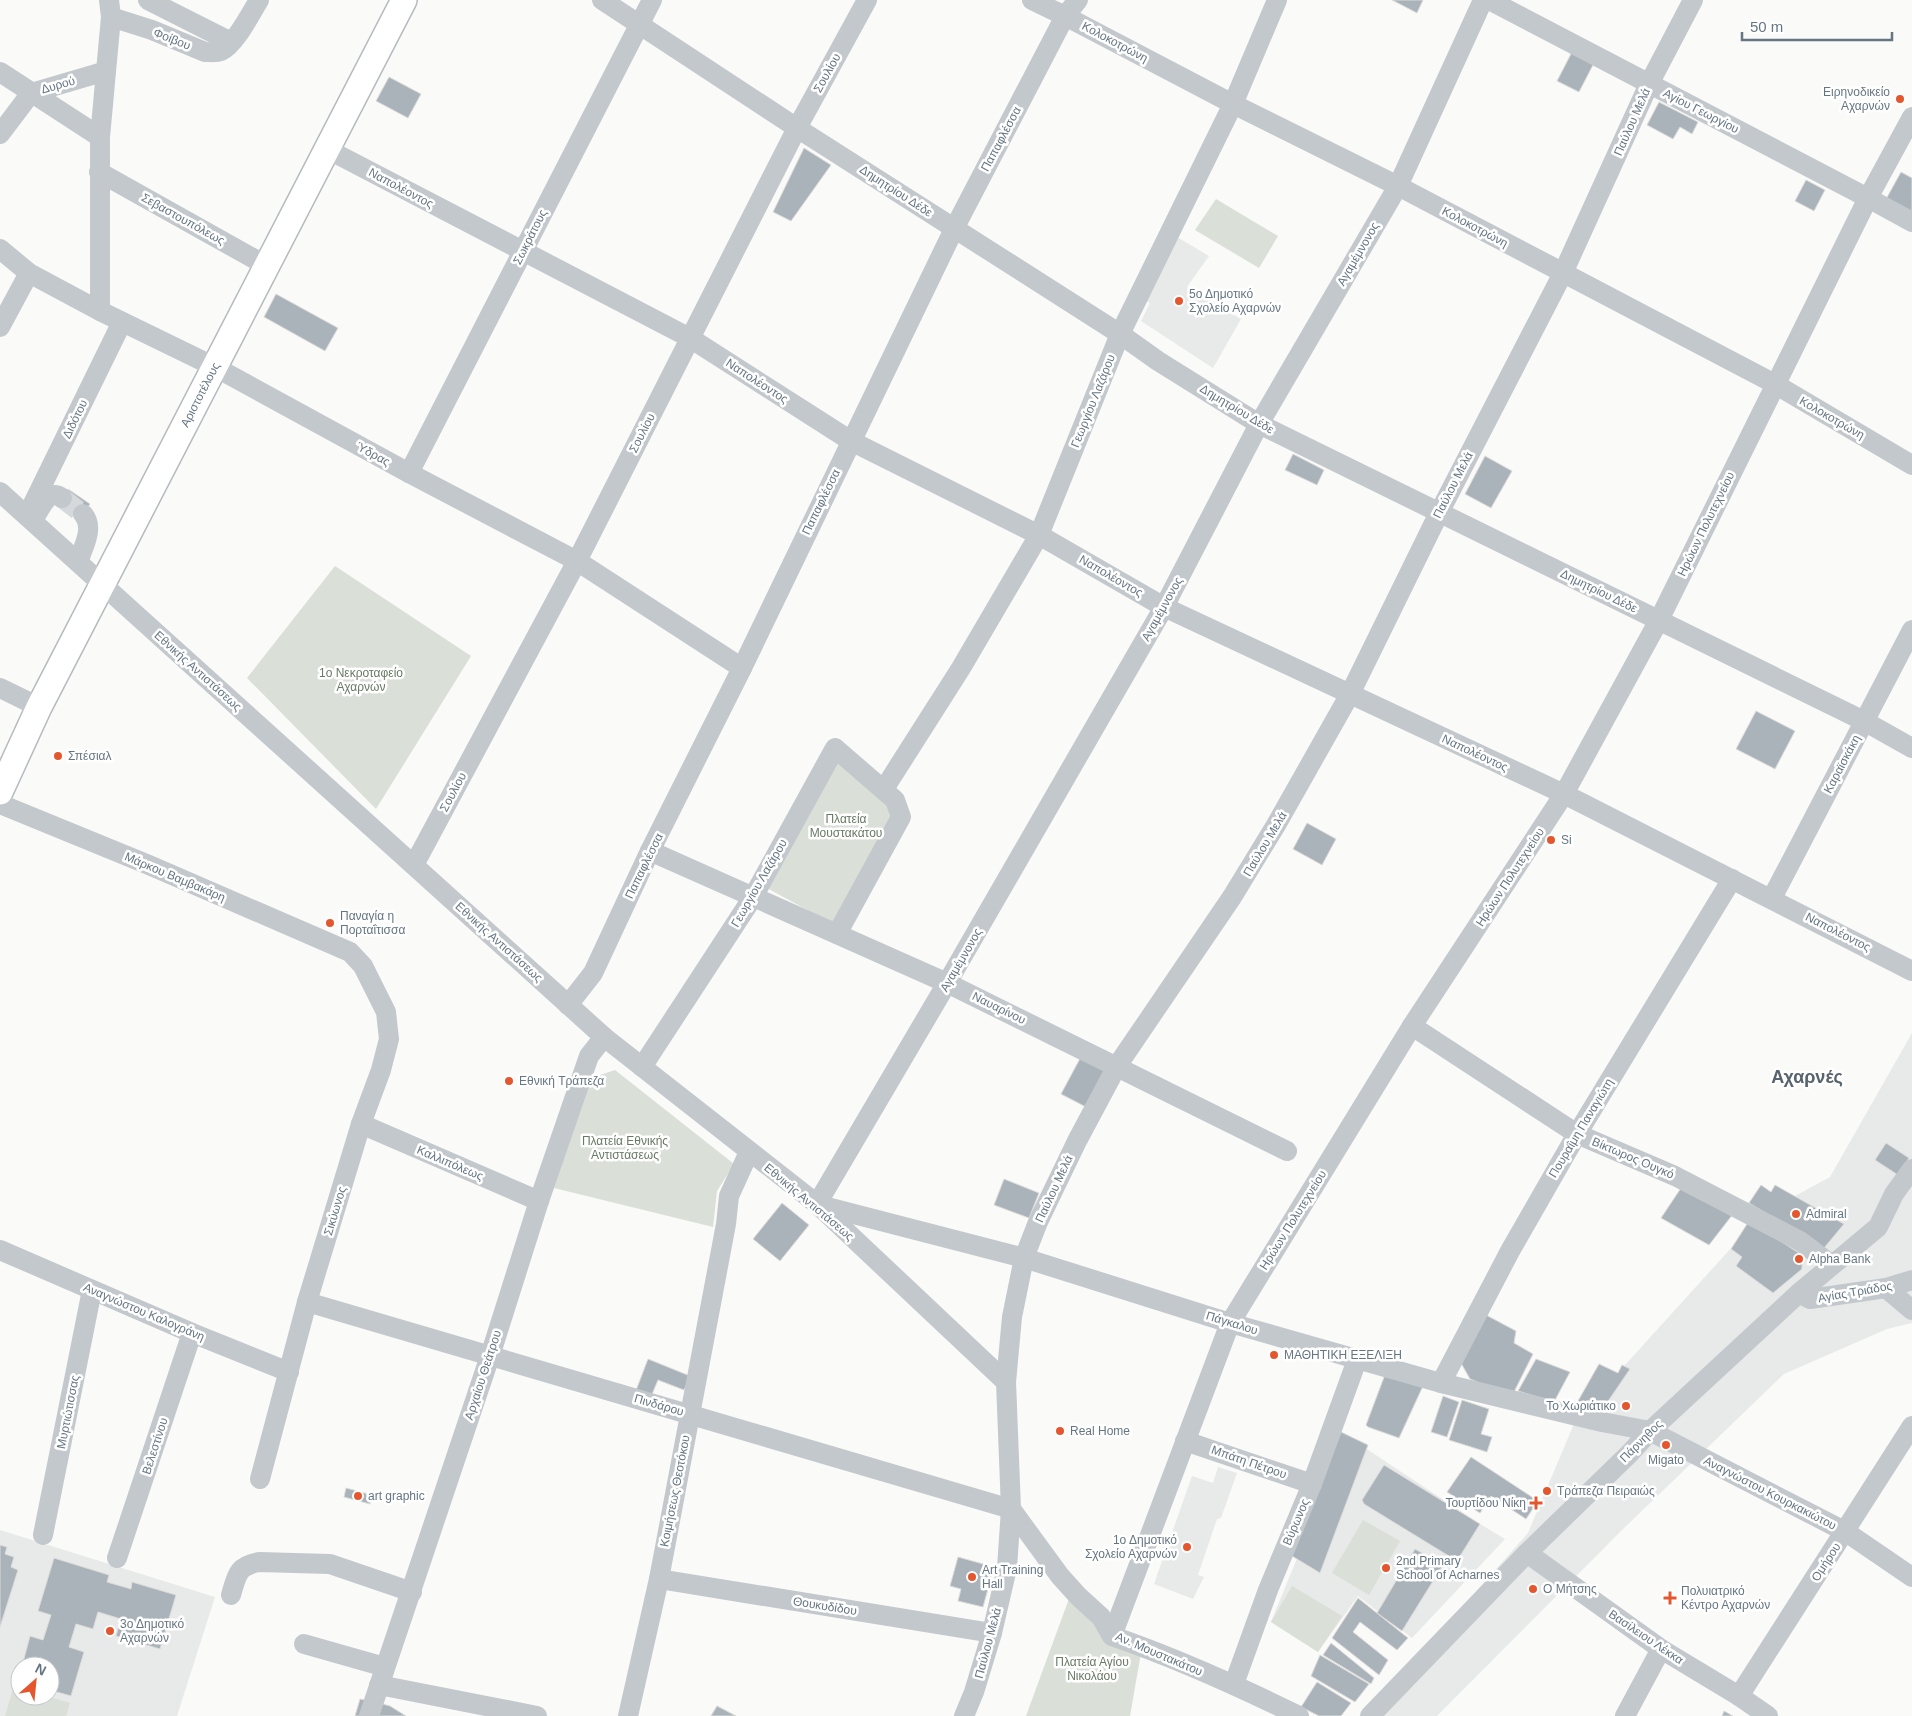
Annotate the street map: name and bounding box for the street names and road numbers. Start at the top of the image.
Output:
street label: Κολοκοτρώνη [1080,19,1150,65]
street label: Φοίβου [151,25,193,53]
street label: Σουλίου [811,51,843,95]
street label: Δυρού [39,73,77,97]
street label: Παύλου Μελά [1611,86,1653,158]
street label: Αγίου Γεωργίου [1661,86,1741,136]
street label: Παπαφλέσσα [978,104,1024,174]
street label: Δημητρίου Δέδε [857,162,936,220]
street label: Ναπολέοντος [366,165,436,211]
street label: Σεβαστουπόλεως [139,190,227,248]
street label: Κολοκοτρώνη [1440,204,1510,250]
street label: Σωκράτους [510,207,550,267]
street label: Αγαμέμνονος [1334,220,1382,288]
street label: Γεωργίου Λαζάρου [1068,352,1118,450]
street label: Ναπολέοντος [723,356,791,406]
street label: Αριστοτέλους [178,360,223,429]
street label: Δημητρίου Δέδε [1197,381,1277,437]
street label: Κολοκοτρώνη [1797,394,1867,442]
street label: Διδότου [60,397,90,441]
street label: Σουλίου [626,411,658,455]
street label: Ύδρας [354,439,393,469]
street label: Παύλου Μελά [1430,449,1476,521]
street label: Παπαφλέσσα [799,467,843,537]
street label: Ηρώων Πολυτεχνείου [1675,469,1737,579]
street label: Ναπολέοντος [1077,552,1146,600]
street label: Δημητρίου Δέδε [1558,566,1640,616]
street label: Αγαμέμνονος [1139,574,1185,643]
street label: Εθνικής Αντιστάσεως [152,628,245,714]
street label: Ναπολέοντος [1440,732,1510,774]
street label: Καραϊσκάκη [1821,732,1863,796]
street label: Σουλίου [437,770,469,814]
street label: Παύλου Μελά [1240,809,1290,879]
street label: Ηρώων Πολυτεχνείου [1473,825,1547,929]
street label: Παπαφλέσσα [622,831,666,901]
street label: Γεωργίου Λαζάρου [728,837,790,929]
street label: Μάρκου Βαμβακάρη [122,849,228,905]
street label: Εθνικής Αντιστάσεως [453,899,546,985]
street label: Ναπολέοντος [1803,910,1873,954]
street label: Αγαμέμνονος [937,926,985,994]
street label: Ναυαρίνου [970,989,1028,1027]
street label: Πουραΐμη Παναγιώτη [1546,1076,1616,1180]
street label: Βίκτωρος Ουγκό [1590,1134,1676,1182]
street label: Καλλιπόλεως [415,1143,485,1183]
street label: Παύλου Μελά [1032,1153,1076,1225]
street label: Εθνικής Αντιστάσεως [761,1160,857,1244]
street label: Ηρώων Πολυτεχνείου [1257,1168,1329,1272]
street label: Σικύωνος [321,1185,349,1237]
street label: Αγίας Τριάδος [1817,1279,1893,1305]
street label: Αναγνώστου Καλογράνη [81,1280,207,1344]
street label: Πάγκαλου [1204,1308,1260,1338]
street label: Αρχαίου Θεάτρου [462,1328,504,1422]
street label: Μυρτιώτισσας [54,1374,82,1450]
street label: Πινδάρου [633,1391,685,1419]
street label: Βελεστίνου [139,1416,171,1476]
street label: Πάρνηθος [1617,1417,1665,1465]
street label: Κοιμήσεως Θεοτόκου [657,1434,693,1548]
street label: Μπάτη Πέτρου [1210,1443,1288,1481]
street label: Αναγνώστου Κουρκακιώτου [1701,1453,1839,1533]
street label: Βύρωνος [1280,1496,1312,1547]
street label: Ομήρου [1808,1540,1844,1584]
street label: Θουκυδίδου [792,1594,858,1618]
street label: Παύλου Μελά [972,1606,1004,1680]
street label: Βασίλειου Λέκκα [1606,1607,1686,1667]
street label: Αν. Μουστακάτου [1113,1629,1205,1679]

